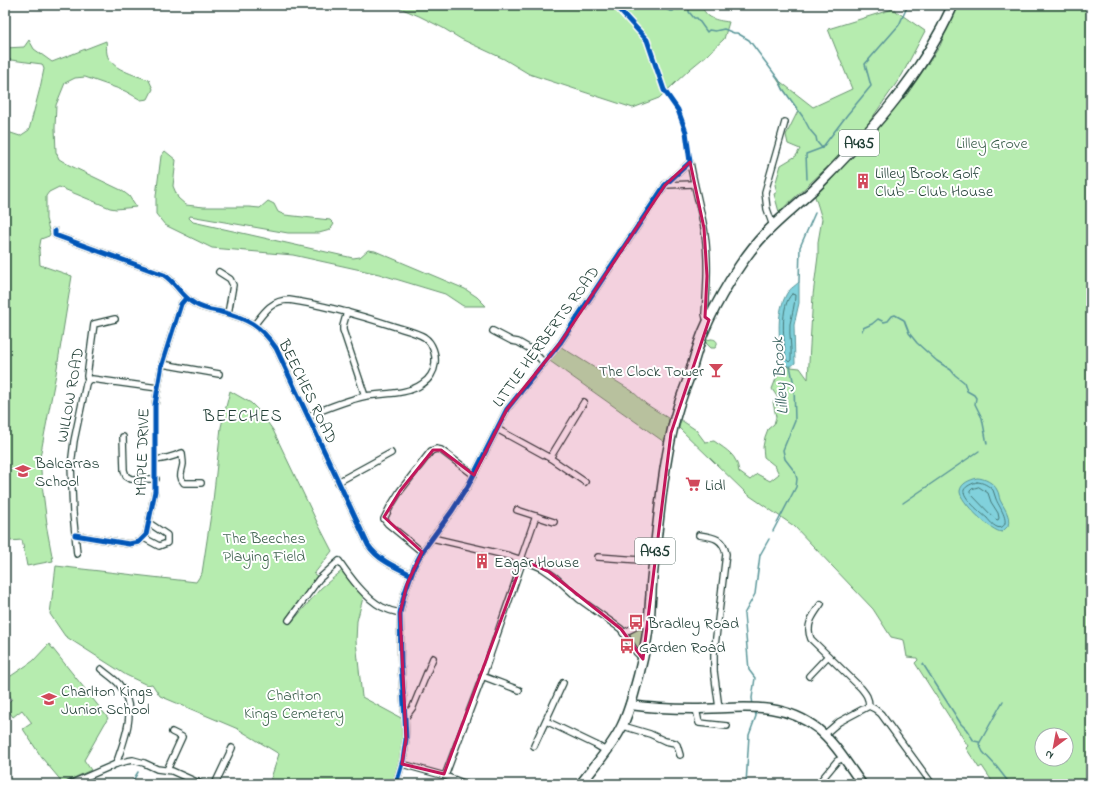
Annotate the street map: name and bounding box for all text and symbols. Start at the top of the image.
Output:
road number: A435 [839,130,879,156]
park label: Lilley Grove [956,132,1029,156]
place label: Lilley Brook Golf Club - Club House [875,162,994,204]
building icon: Lilley Brook Golf Club - Club House [854,172,872,190]
street label: LITTLE HERBERTS ROAD [487,262,606,413]
street label: BEECHES ROAD [271,335,343,448]
water label: Lilley Brook [765,335,797,416]
street label: WILLOW ROAD [51,346,91,445]
place label: The Clock Tower [599,360,704,384]
bar icon: The Clock Tower [707,361,725,379]
district label: BEECHES [202,404,283,429]
street label: MAPLE DRIVE [129,408,157,497]
place label: Balcarras School [34,452,100,494]
school or university icon: Balcarras School [14,462,32,480]
place label: Lidl [705,474,726,498]
supermarket icon: Lidl [684,475,702,493]
park label: The Beeches Playing Field [222,527,306,569]
road number: A435 [635,538,675,564]
place label: Eagar House [494,551,580,575]
building icon: Eagar House [473,552,491,570]
place label: Bradley Road [647,612,739,636]
bus stop icon: Bradley Road [627,613,645,631]
place label: Garden Road [639,636,725,660]
bus stop icon: Garden Road [618,637,636,655]
place label: Charlton Kings Junior School [61,680,153,722]
park label: Charlton Kings Cemetery [244,684,344,726]
school or university icon: Charlton Kings Junior School [40,690,58,708]
north arrow [1034,727,1074,767]
text: N [1042,746,1057,763]

